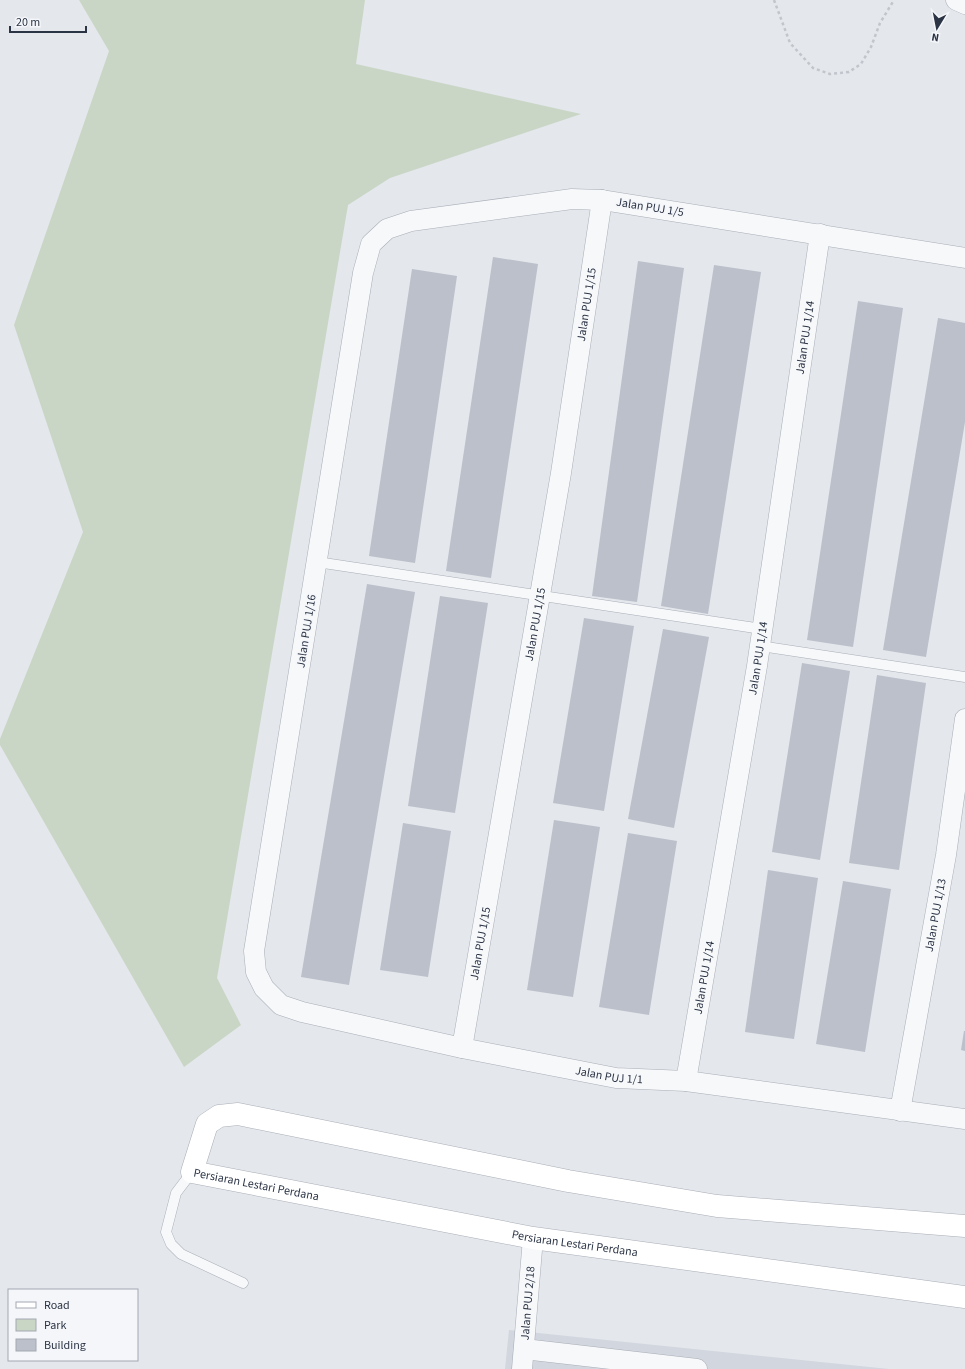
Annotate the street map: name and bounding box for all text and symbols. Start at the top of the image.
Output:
scale bar [10,8,86,34]
north arrow [917,8,957,48]
text: 20 m [16,14,40,31]
text: N [930,29,940,45]
street label: Jalan PUJ 1/5 [615,194,685,221]
street label: Jalan PUJ 1/15 [573,266,601,342]
street label: Jalan PUJ 1/14 [792,300,819,375]
street label: Jalan PUJ 1/15 [521,586,550,662]
street label: Jalan PUJ 1/16 [292,593,321,669]
street label: Jalan PUJ 1/14 [744,620,772,696]
street label: Jalan PUJ 1/13 [921,877,951,953]
street label: Jalan PUJ 1/15 [466,906,495,982]
street label: Jalan PUJ 1/14 [690,940,719,1016]
street label: Jalan PUJ 1/1 [574,1062,643,1088]
street label: Persiaran Lestari Perdana [192,1165,320,1205]
street label: Persiaran Lestari Perdana [510,1226,639,1261]
street label: Jalan PUJ 2/18 [516,1266,540,1341]
legend [8,1289,138,1361]
text: Road [44,1297,70,1314]
text: Park [44,1317,66,1334]
text: Building [44,1337,86,1354]

